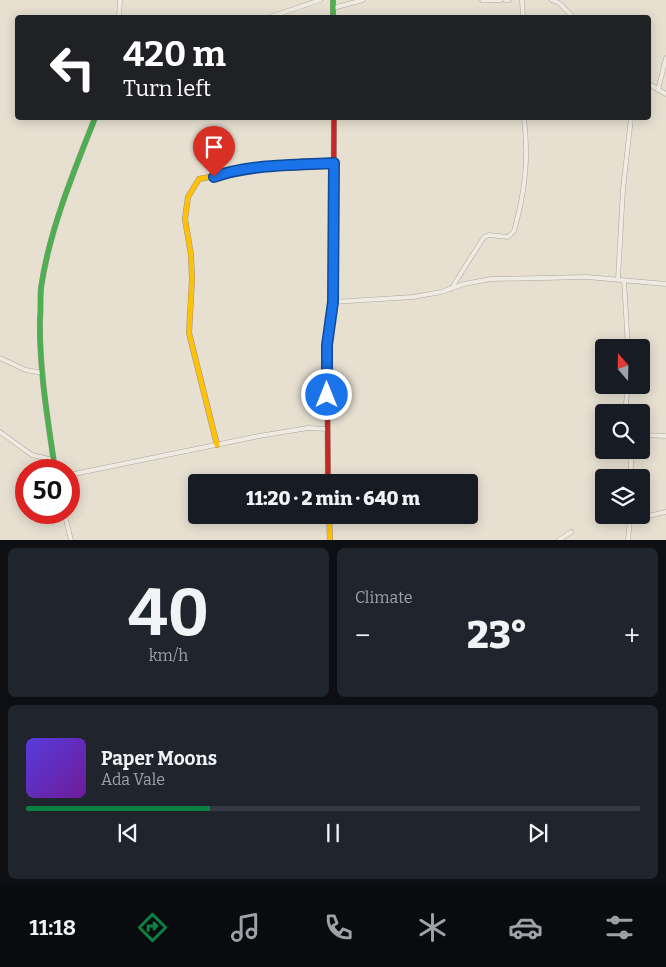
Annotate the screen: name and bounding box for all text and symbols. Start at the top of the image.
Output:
text: 420 m [123,33,226,75]
icon: left [40,35,105,100]
text: Turn left [123,75,211,102]
pin [193,126,235,177]
icon: arrive [200,133,228,161]
north arrow [595,339,650,394]
map controls [595,339,650,524]
position arrow [300,368,352,420]
button: search [595,404,650,459]
speed limit sign: 50 [15,459,80,524]
button: layers [595,469,650,524]
text: 11:20 · 2 min · 640 m [246,487,420,510]
text: 40 [128,574,209,652]
text: Climate [355,588,413,607]
text: 23° [467,612,527,658]
text: − [355,619,370,652]
text: + [624,619,640,652]
text: km/h [149,646,188,665]
text: Paper Moons [101,747,217,770]
text: Ada Vale [101,770,165,789]
icon: previous [114,819,142,847]
icon: pause [319,819,347,847]
icon: next [524,819,552,847]
icon: directions [135,910,170,945]
icon: music [228,910,263,945]
icon: phone [321,910,356,945]
icon: climate [415,910,450,945]
icon: car [508,910,543,945]
icon: filters [602,910,637,945]
text: 11:18 [29,914,76,941]

